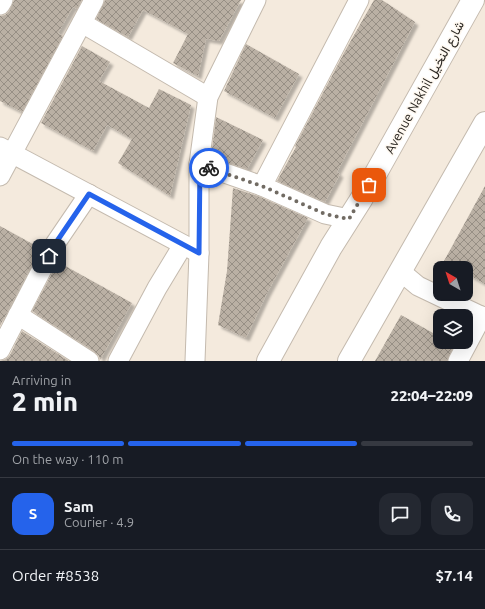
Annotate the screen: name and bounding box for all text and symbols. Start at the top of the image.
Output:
street label: Avenue Nakhil شارع النخيل [382,18,469,157]
courier [189,148,229,188]
icon: bike [198,157,220,179]
pin [352,168,386,202]
icon: bag [358,174,380,196]
pin [32,239,66,273]
icon: home [38,245,60,267]
north arrow [433,261,473,301]
map controls [433,261,473,349]
button: layers [433,309,473,349]
text: Arriving in [12,373,71,387]
text: 2 min [12,387,78,416]
text: 22:04–22:09 [390,387,473,404]
text: On the way · 110 m [12,452,124,466]
button: chat [379,493,421,535]
button: phone [431,493,473,535]
text: Sam [64,498,94,515]
text: S [29,505,37,522]
text: Courier · 4.9 [64,515,134,529]
text: Order #8538 [12,567,99,584]
text: $7.14 [435,567,473,584]

